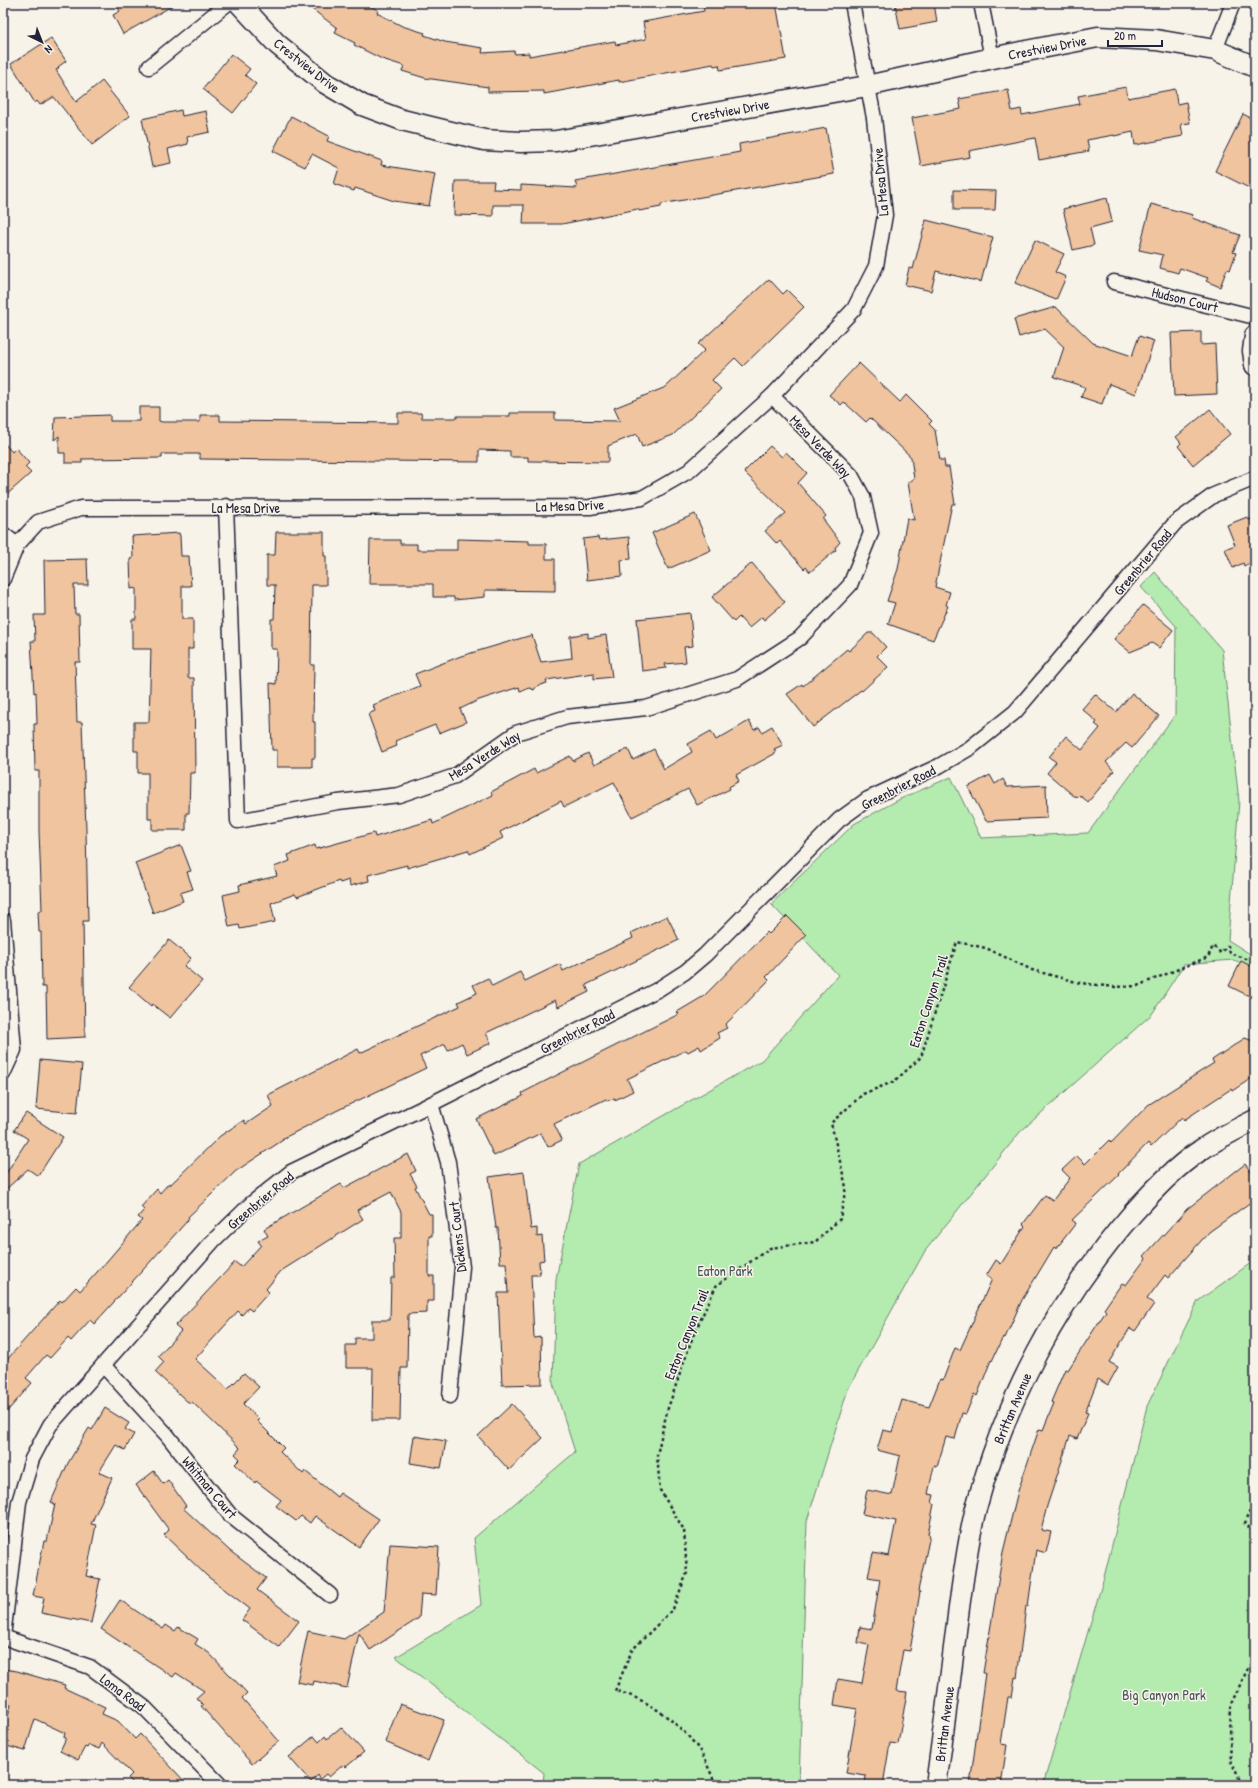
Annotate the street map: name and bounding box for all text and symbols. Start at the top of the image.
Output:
north arrow [22,22,62,62]
scale bar [1108,22,1162,48]
text: 20 m [1114,27,1136,44]
street label: Crestview Drive [1006,30,1088,64]
street label: Crestview Drive [270,33,344,97]
text: N [42,42,56,57]
street label: Crestview Drive [689,94,771,126]
street label: La Mesa Drive [868,147,892,217]
street label: Hudson Court [1150,282,1220,316]
street label: Mesa Verde Way [785,410,856,483]
street label: La Mesa Drive [536,494,605,516]
street label: La Mesa Drive [212,498,281,517]
street label: Greenbrier Road [1109,524,1176,599]
street label: Mesa Verde Way [445,725,524,785]
street label: Greenbrier Road [858,760,939,814]
street label: Eaton Canyon Trail [904,952,953,1050]
street label: Greenbrier Road [537,1004,618,1058]
street label: Greenbrier Road [223,1166,298,1233]
street label: Dickens Court [444,1201,470,1273]
park label: Eaton Park [697,1261,753,1280]
street label: Eaton Canyon Trail [659,1285,714,1383]
street label: Brittan Avenue [988,1369,1036,1447]
street label: Whitman Court [178,1452,242,1522]
street label: Loma Road [97,1669,150,1716]
street label: Brittan Avenue [930,1685,958,1763]
park label: Big Canyon Park [1122,1685,1206,1705]

